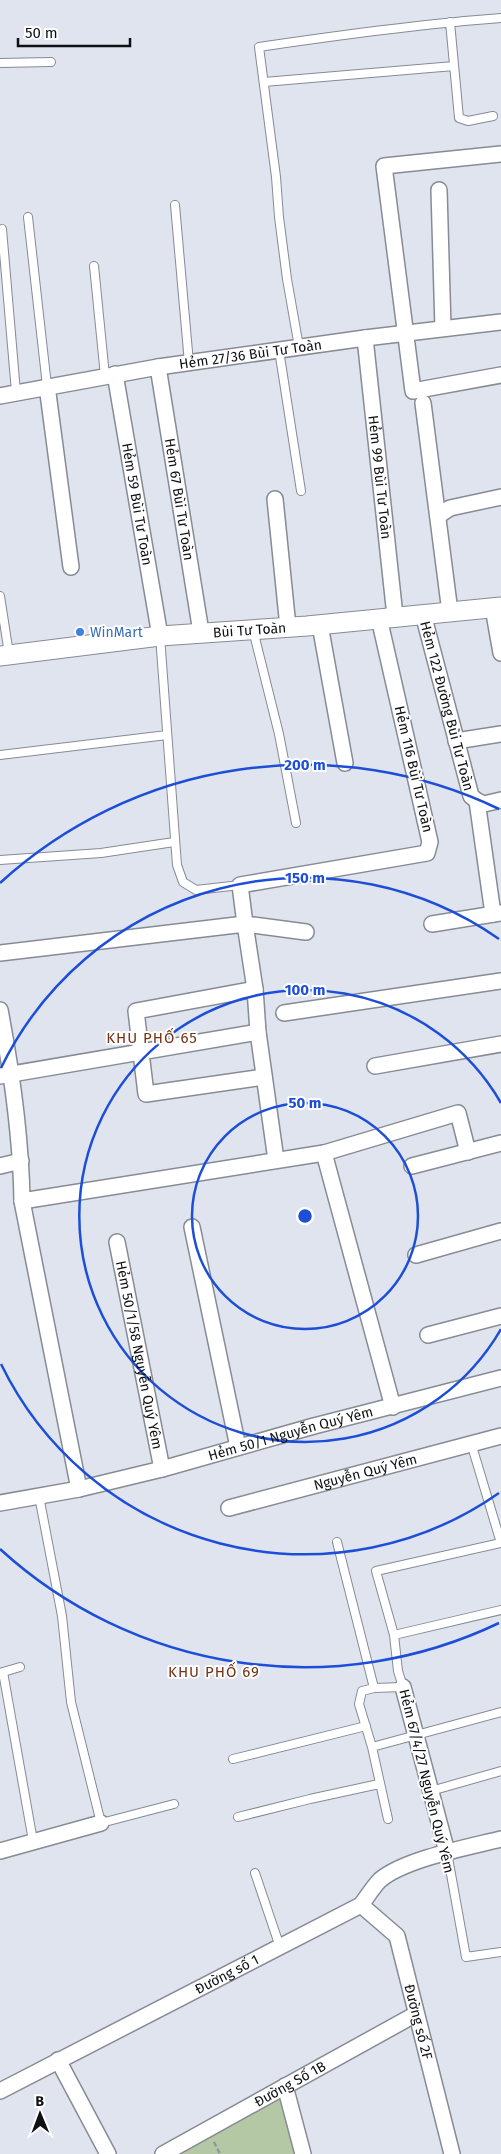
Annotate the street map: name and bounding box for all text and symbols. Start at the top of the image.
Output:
scale bar [18,15,130,47]
text: 50 m [25,24,58,42]
street label: Hẻm 27/36 Bùi Tư Toàn [178,336,323,373]
street label: Hẻm 99 Bùi Tư Toàn [364,414,395,540]
street label: Hẻm 67 Bùi Tư Toàn [161,437,197,562]
street label: Hẻm 59 Bùi Tư Toàn [118,441,156,567]
street label: Bùi Tư Toàn [212,619,287,641]
street label: Hẻm 122 Đường Bùi Tư Toàn [416,619,477,793]
place label: WinMart [90,624,144,641]
marker: WinMart [74,626,86,638]
street label: Hẻm 116 Bùi Tư Toàn [391,704,436,834]
text: 200 m [284,756,326,774]
text: 150 m [285,869,325,887]
text: 100 m [285,981,325,999]
district label: KHU PHỐ 65 [106,1027,198,1047]
text: 50 m [288,1094,322,1112]
centre of rings [296,1207,314,1225]
street label: Hẻm 50/1/58 Nguyễn Quý Yêm [112,1259,166,1451]
street label: Hẻm 50/1 Nguyễn Quý Yêm [206,1403,375,1465]
street label: Nguyễn Quý Yêm [312,1451,419,1494]
district label: KHU PHỐ 69 [168,1661,260,1681]
street label: Hẻm 67/4/27 Nguyễn Quý Yêm [395,1687,458,1875]
street label: Đường số 1 [192,1951,262,1998]
street label: Đường số 2F [400,1982,436,2062]
street label: Đường Số 1B [251,2058,329,2111]
north arrow [15,2089,65,2139]
text: B [35,2093,45,2110]

